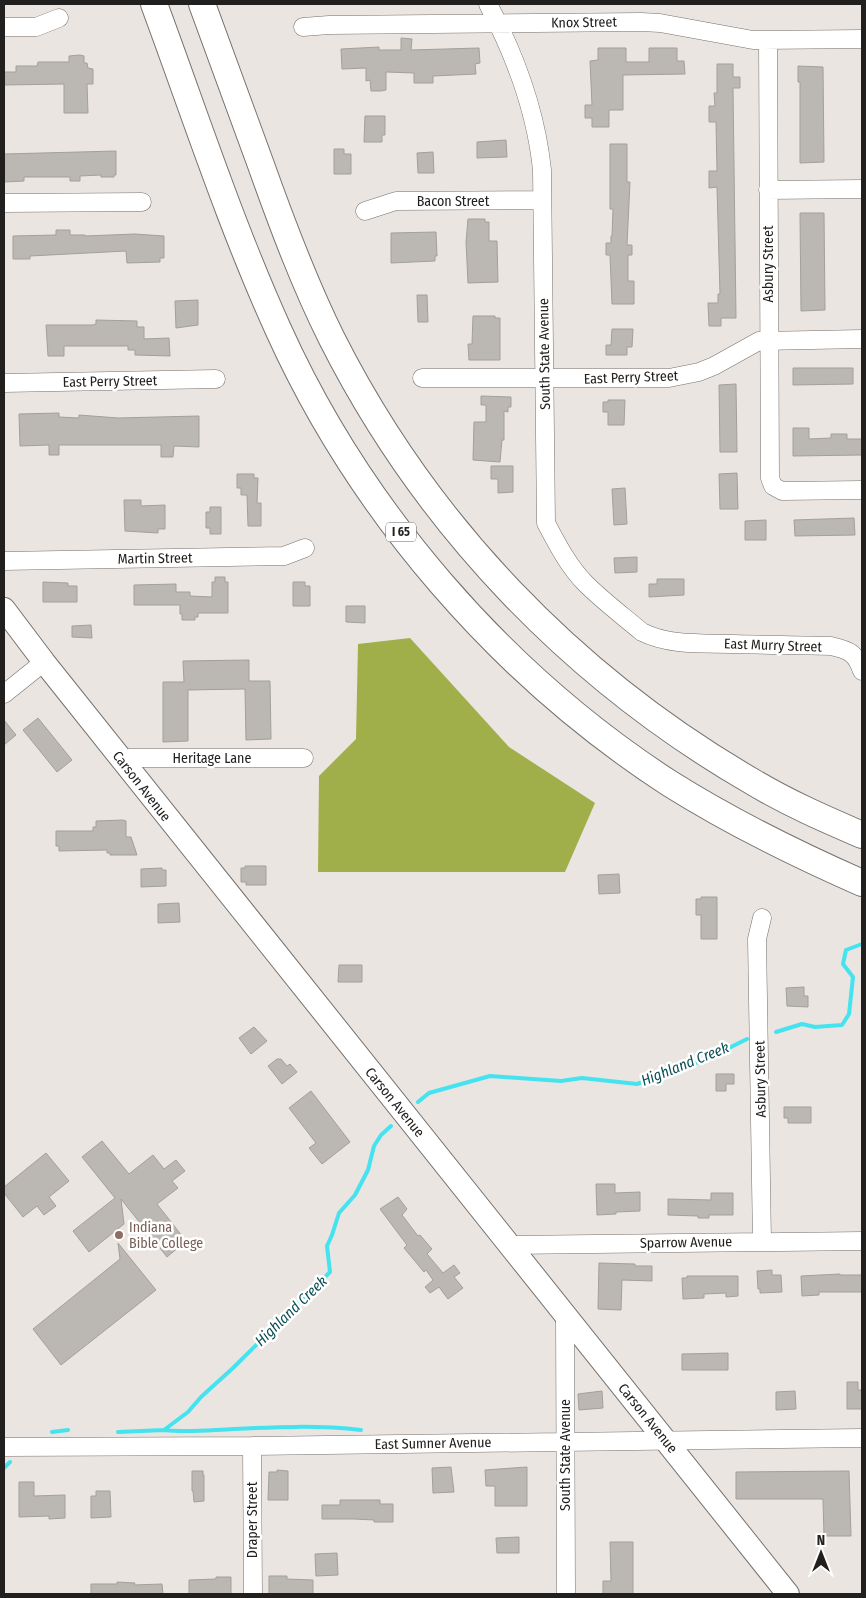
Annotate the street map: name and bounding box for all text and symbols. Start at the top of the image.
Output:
street label: Knox Street [551,13,618,32]
street label: Bacon Street [417,193,490,210]
street label: Asbury Street [760,225,777,302]
street label: South State Avenue [535,298,554,410]
street label: East Perry Street [583,367,679,388]
street label: East Perry Street [63,372,158,391]
road number: I 65 [386,522,416,542]
street label: Martin Street [117,549,193,568]
street label: East Murry Street [724,635,823,656]
street label: Carson Avenue [109,748,174,825]
street label: Heritage Lane [173,750,251,767]
water label: Highland Creek [638,1038,732,1090]
street label: Asbury Street [751,1040,770,1118]
street label: Carson Avenue [361,1064,428,1141]
place label: Indiana Bible College [129,1219,203,1252]
marker: Indiana Bible College [113,1229,125,1241]
street label: Sparrow Avenue [640,1233,732,1252]
water label: Highland Creek [251,1272,331,1350]
street label: Carson Avenue [614,1380,681,1457]
street label: South State Avenue [557,1399,574,1511]
street label: East Sumner Avenue [375,1434,492,1453]
street label: Draper Street [244,1481,261,1558]
north arrow [796,1528,846,1578]
text: N [817,1532,825,1549]

